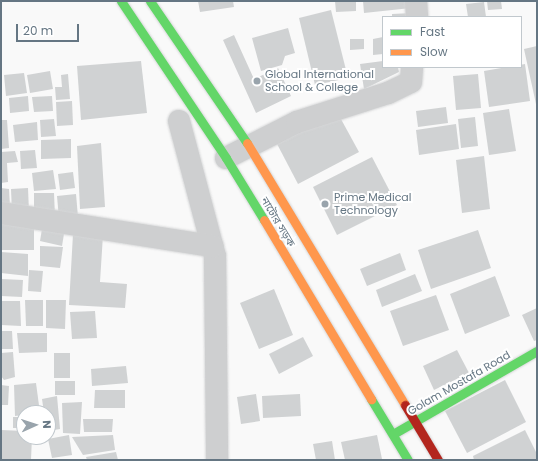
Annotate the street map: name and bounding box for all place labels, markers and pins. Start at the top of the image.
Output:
place label: Global International School & College [265,68,374,94]
marker: Global International School & College [252,76,262,86]
place label: Prime Medical Technology [334,191,412,217]
marker: Prime Medical Technology [319,198,331,210]

